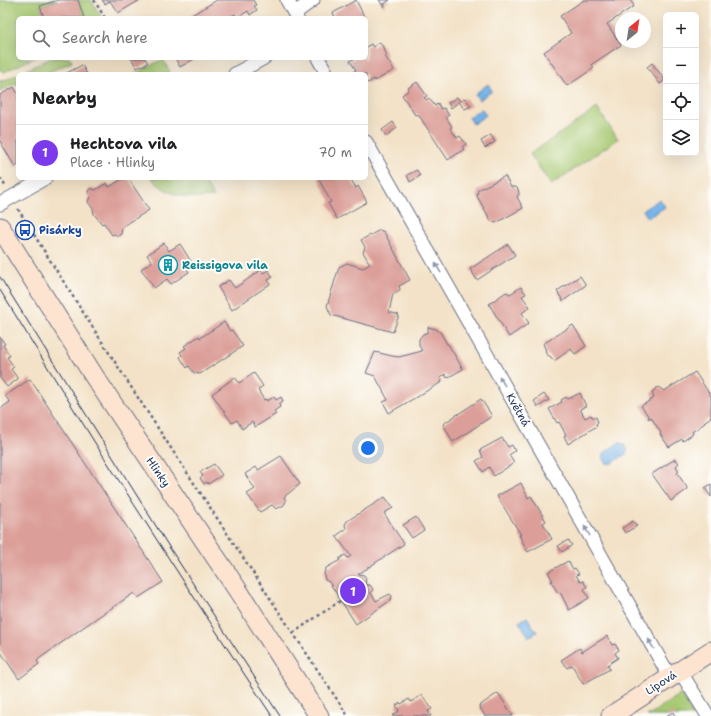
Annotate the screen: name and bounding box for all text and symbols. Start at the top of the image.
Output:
north arrow [615,12,651,48]
map controls [663,12,699,156]
button: + [663,12,699,48]
search box [16,16,368,60]
icon: search [30,27,52,49]
text: Search here [62,28,148,48]
button: − [663,48,699,84]
button: locate [663,84,699,120]
text: Nearby [32,87,97,109]
button: layers [663,120,699,156]
text: Hechtova vila [70,134,177,154]
text: 1 [42,144,48,161]
text: 70 m [318,144,352,161]
text: Place · Hlinky [70,154,155,171]
bus stop icon: Pisárky [14,219,36,241]
place label: Pisárky [39,223,82,238]
building icon: Reissigova vila [157,254,179,276]
place label: Reissigova vila [182,258,268,273]
one-way arrow [434,262,441,274]
one-way arrow [498,375,505,387]
street label: Květná [502,391,534,430]
your location [358,438,378,458]
street label: Hlinky [142,454,174,490]
one-way arrow [583,525,590,536]
pin: 1 [340,576,366,606]
one-way arrow [647,638,654,649]
street label: Lipová [643,667,679,699]

